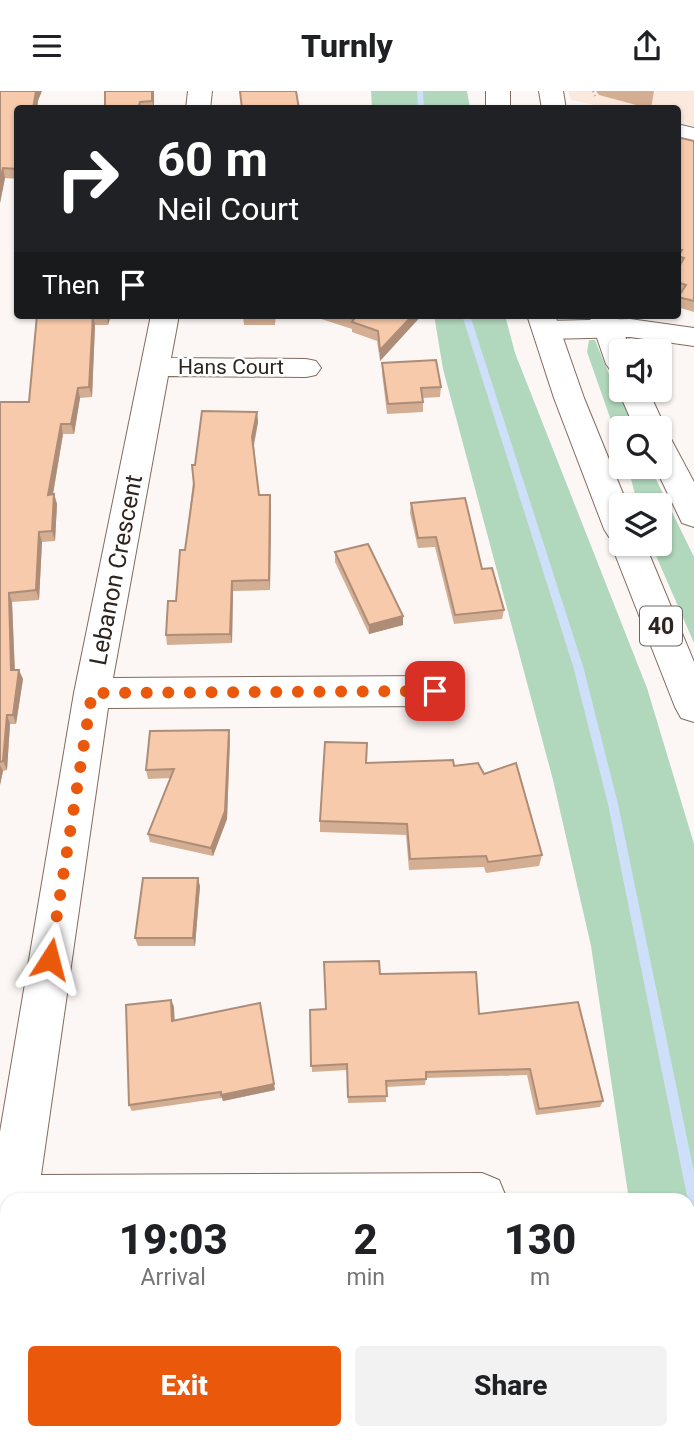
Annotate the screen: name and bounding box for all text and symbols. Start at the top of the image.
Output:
icon: menu [28,27,66,65]
text: Turnly [301,27,393,65]
icon: share [628,27,666,65]
text: 60 m [157,131,268,188]
icon: right [42,133,133,224]
text: Neil Court [157,190,299,228]
icon: arrive [114,266,152,304]
text: Then [42,270,100,300]
map controls [609,339,672,556]
button: sound [609,339,672,402]
street label: Hans Court [178,355,284,379]
button: search [609,416,672,479]
street label: Lebanon Crescent [84,472,148,668]
button: layers [609,493,672,556]
road number: 40 [640,607,682,645]
pin [405,661,465,721]
icon: arrive [416,672,454,710]
position arrow [13,922,87,996]
text: 19:03 [119,1215,228,1264]
text: 2 [354,1215,378,1264]
text: 130 [504,1215,576,1264]
text: Arrival [141,1264,206,1291]
text: min [346,1264,385,1291]
text: m [530,1264,550,1291]
button: Exit [28,1346,341,1426]
button: Share [355,1346,667,1426]

